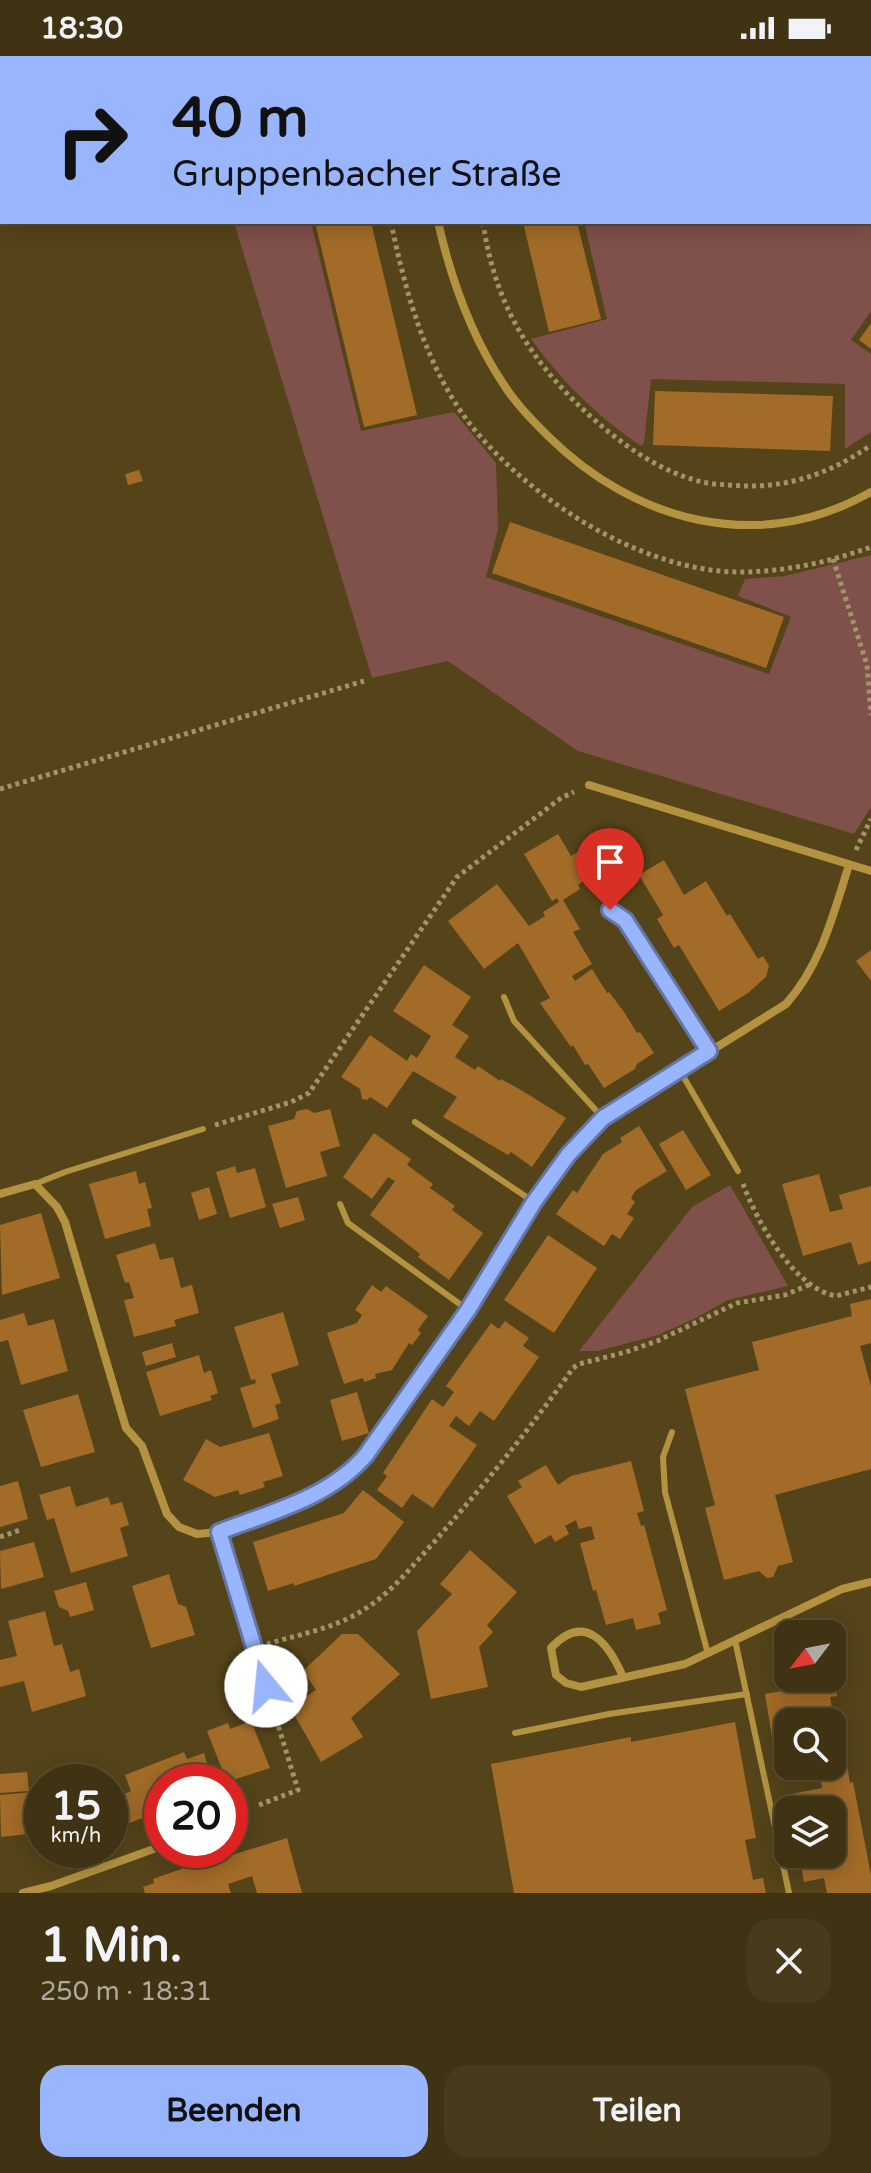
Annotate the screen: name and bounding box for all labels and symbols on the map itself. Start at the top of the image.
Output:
pin [576,828,644,910]
north arrow [774,1620,846,1692]
position arrow [224,1644,308,1728]
speed limit sign: 20 [144,1764,248,1868]

